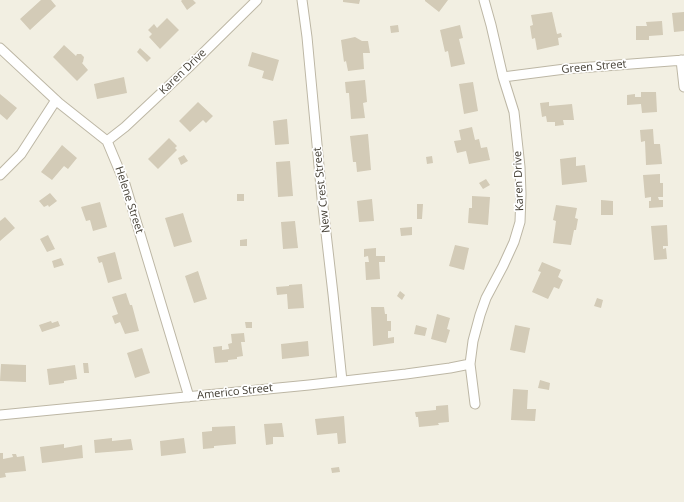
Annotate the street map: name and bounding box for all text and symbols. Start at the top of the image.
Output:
street label: Karen Drive [157,46,209,98]
street label: Green Street [561,58,627,76]
street label: New Crest Street [311,146,333,234]
street label: Karen Drive [511,151,527,211]
street label: Helene Street [112,165,146,235]
street label: Americo Street [196,381,274,403]

